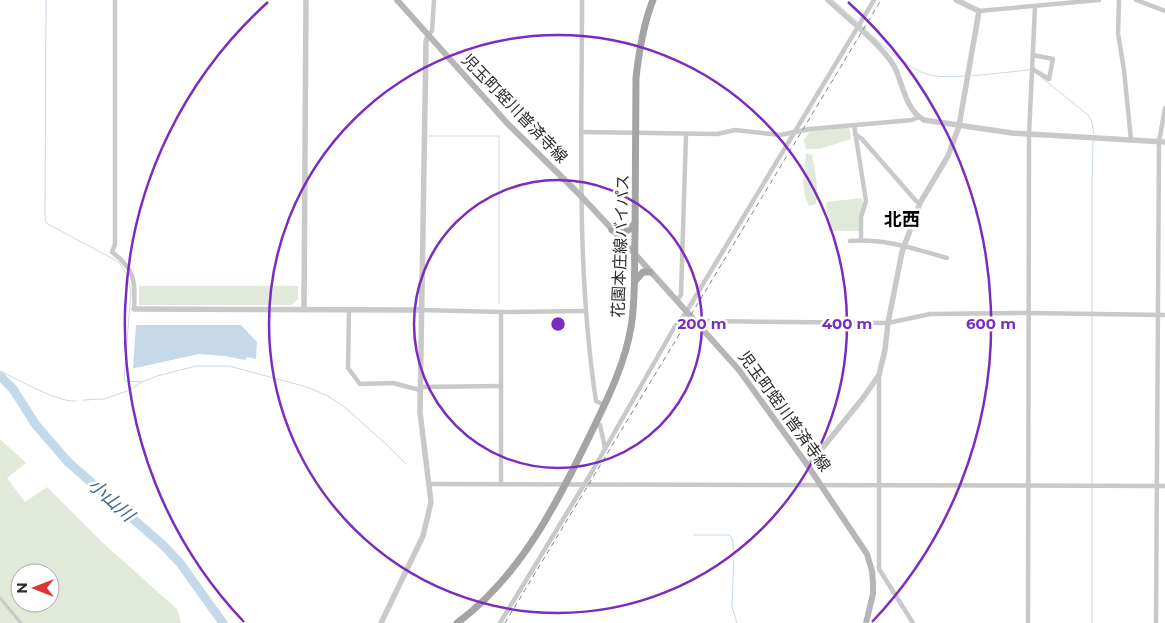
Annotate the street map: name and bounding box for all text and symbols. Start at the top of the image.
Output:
street label: 児玉町蛭川普済寺線 [458,50,571,167]
street label: 花園本庄線バイパス [608,174,633,318]
district label: 北西 [884,209,920,231]
text: 200 m [677,314,727,333]
text: 400 m [822,314,872,333]
text: 600 m [966,314,1016,333]
centre of rings [549,315,567,333]
street label: 児玉町蛭川普済寺線 [735,347,835,475]
water label: 小山川 [84,474,140,528]
north arrow [10,563,60,613]
text: N [13,582,31,594]

